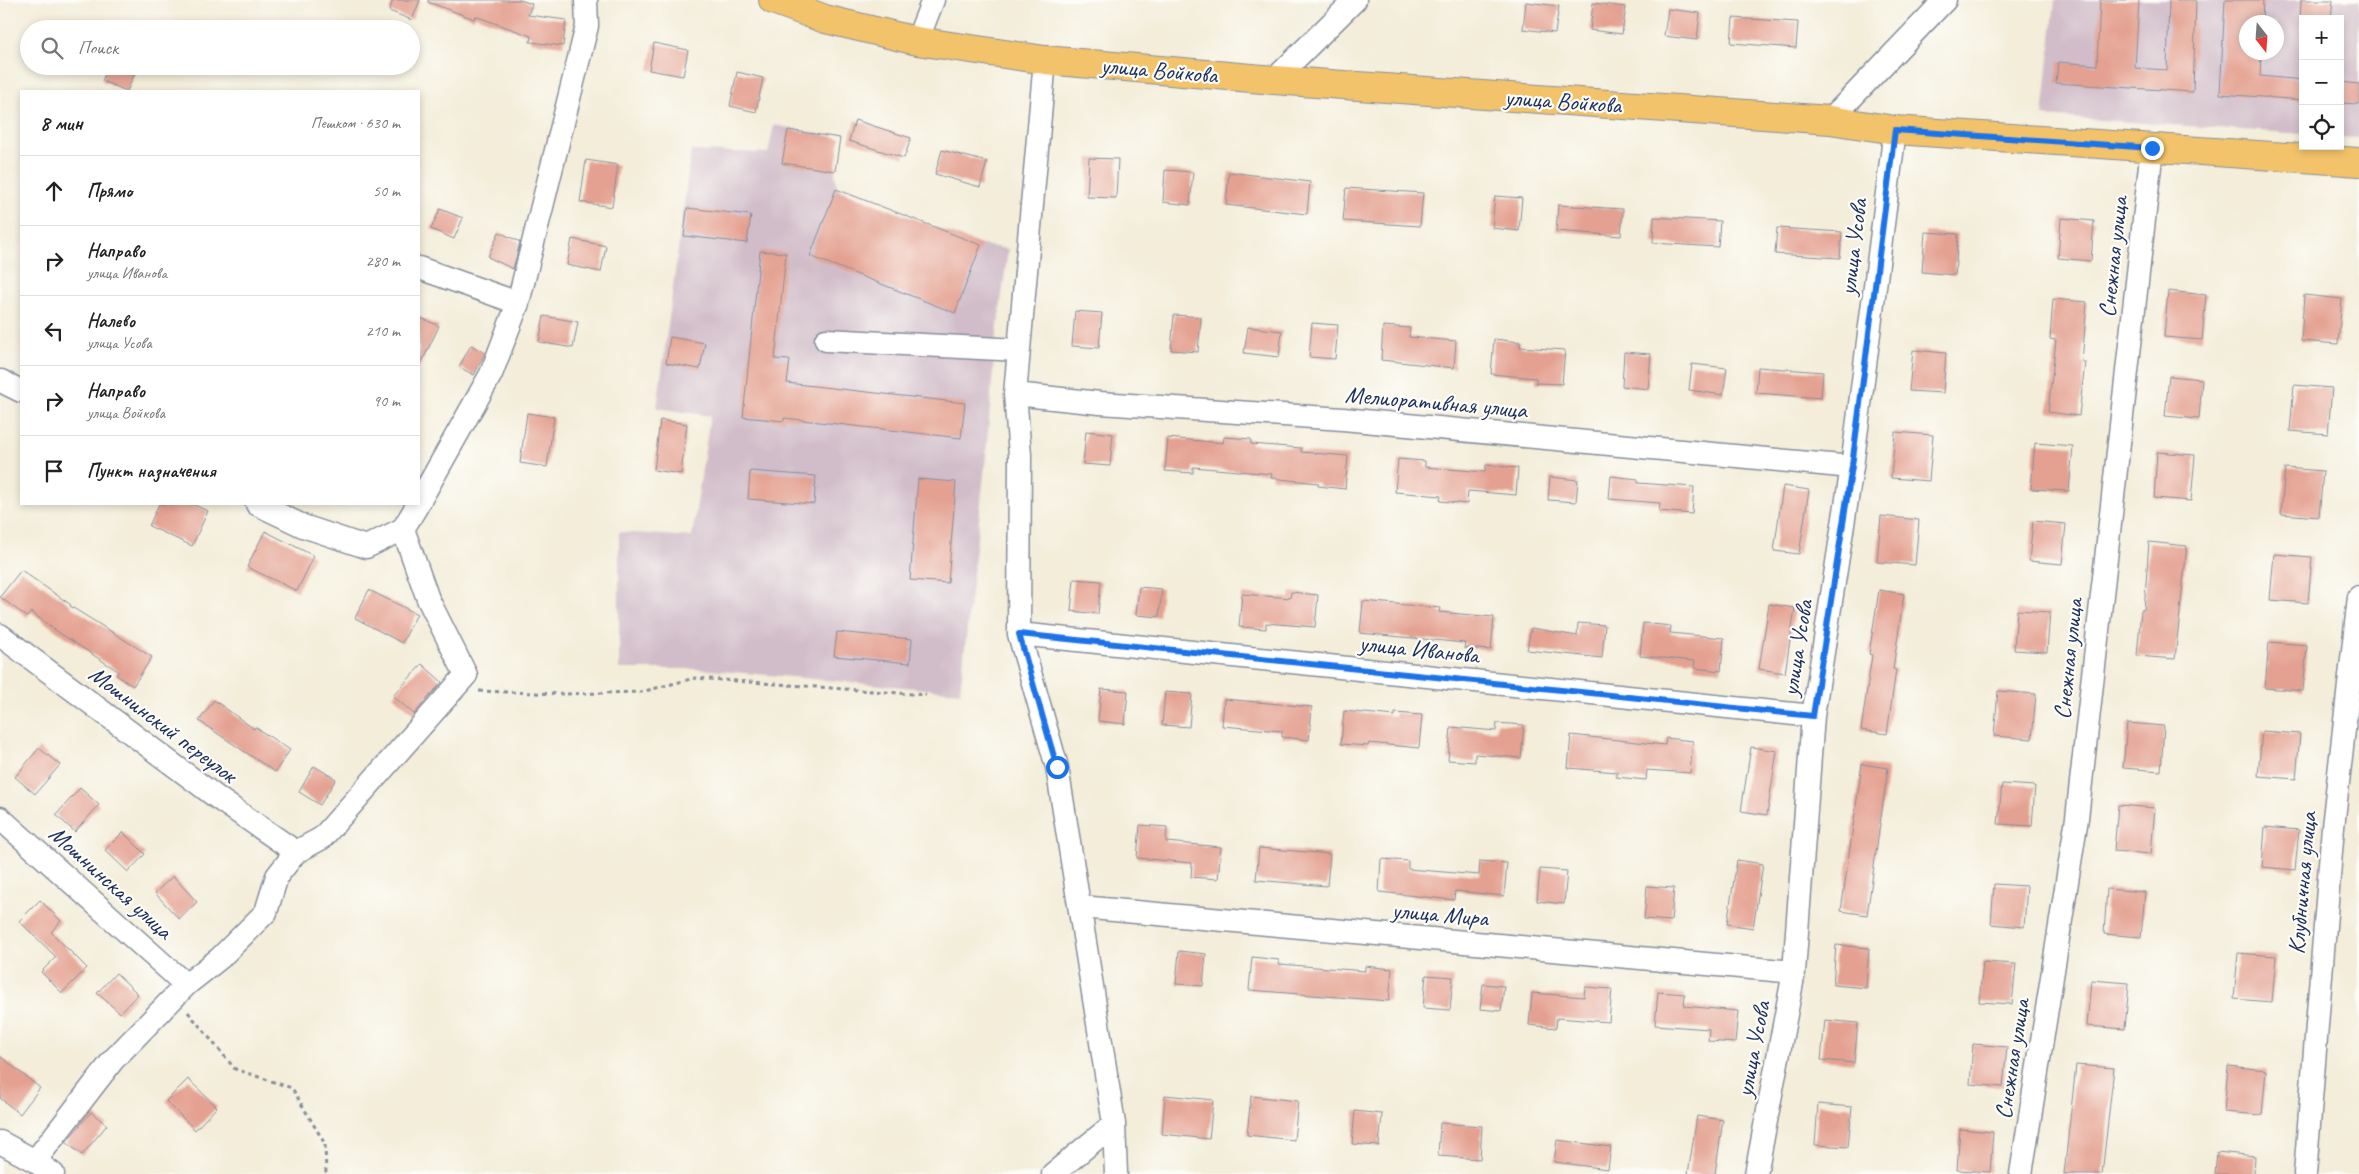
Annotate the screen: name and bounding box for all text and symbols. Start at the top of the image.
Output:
north arrow [2239,15,2284,60]
map controls [2299,15,2344,150]
button: + [2299,15,2344,60]
search box [20,20,420,75]
icon: search [38,34,66,62]
text: Поиск [78,36,118,60]
street label: улица Войкова [1098,50,1220,90]
button: − [2299,60,2344,105]
street label: улица Войкова [1502,82,1624,120]
button: locate [2299,105,2344,150]
text: 8 мин [40,110,83,136]
text: Пешком · 630 m [311,113,400,133]
route end [2141,137,2164,160]
icon: ahead [40,177,68,205]
text: Прямо [87,179,132,203]
text: 50 m [373,181,400,201]
street label: Снежная улица [2092,193,2134,319]
street label: улица Усова [1832,196,1874,299]
text: Направо [87,239,145,263]
icon: right [40,247,68,275]
text: 280 m [366,251,400,271]
text: улица Иванова [87,263,167,283]
text: Налево [87,309,135,333]
icon: left [40,317,68,345]
text: 210 m [366,321,400,341]
text: улица Усова [87,333,152,353]
text: Направо [87,379,145,403]
street label: Мелиоративная улица [1344,379,1530,425]
icon: right [40,387,68,415]
text: 90 m [373,391,400,411]
text: улица Войкова [87,403,165,423]
icon: arrive [40,457,68,485]
text: Пункт назначения [87,459,216,483]
street label: Снежная улица [2047,595,2089,721]
street label: улица Усова [1774,596,1820,700]
street label: улица Иванова [1356,628,1482,670]
street label: Мошнинский переулок [83,659,245,791]
route start [1046,756,1069,779]
street label: Клубничная улица [2281,809,2323,955]
street label: Мошнинская улица [43,819,180,946]
street label: улица Мира [1389,895,1491,933]
street label: Снежная улица [1988,995,2037,1121]
street label: улица Усова [1729,997,1777,1101]

